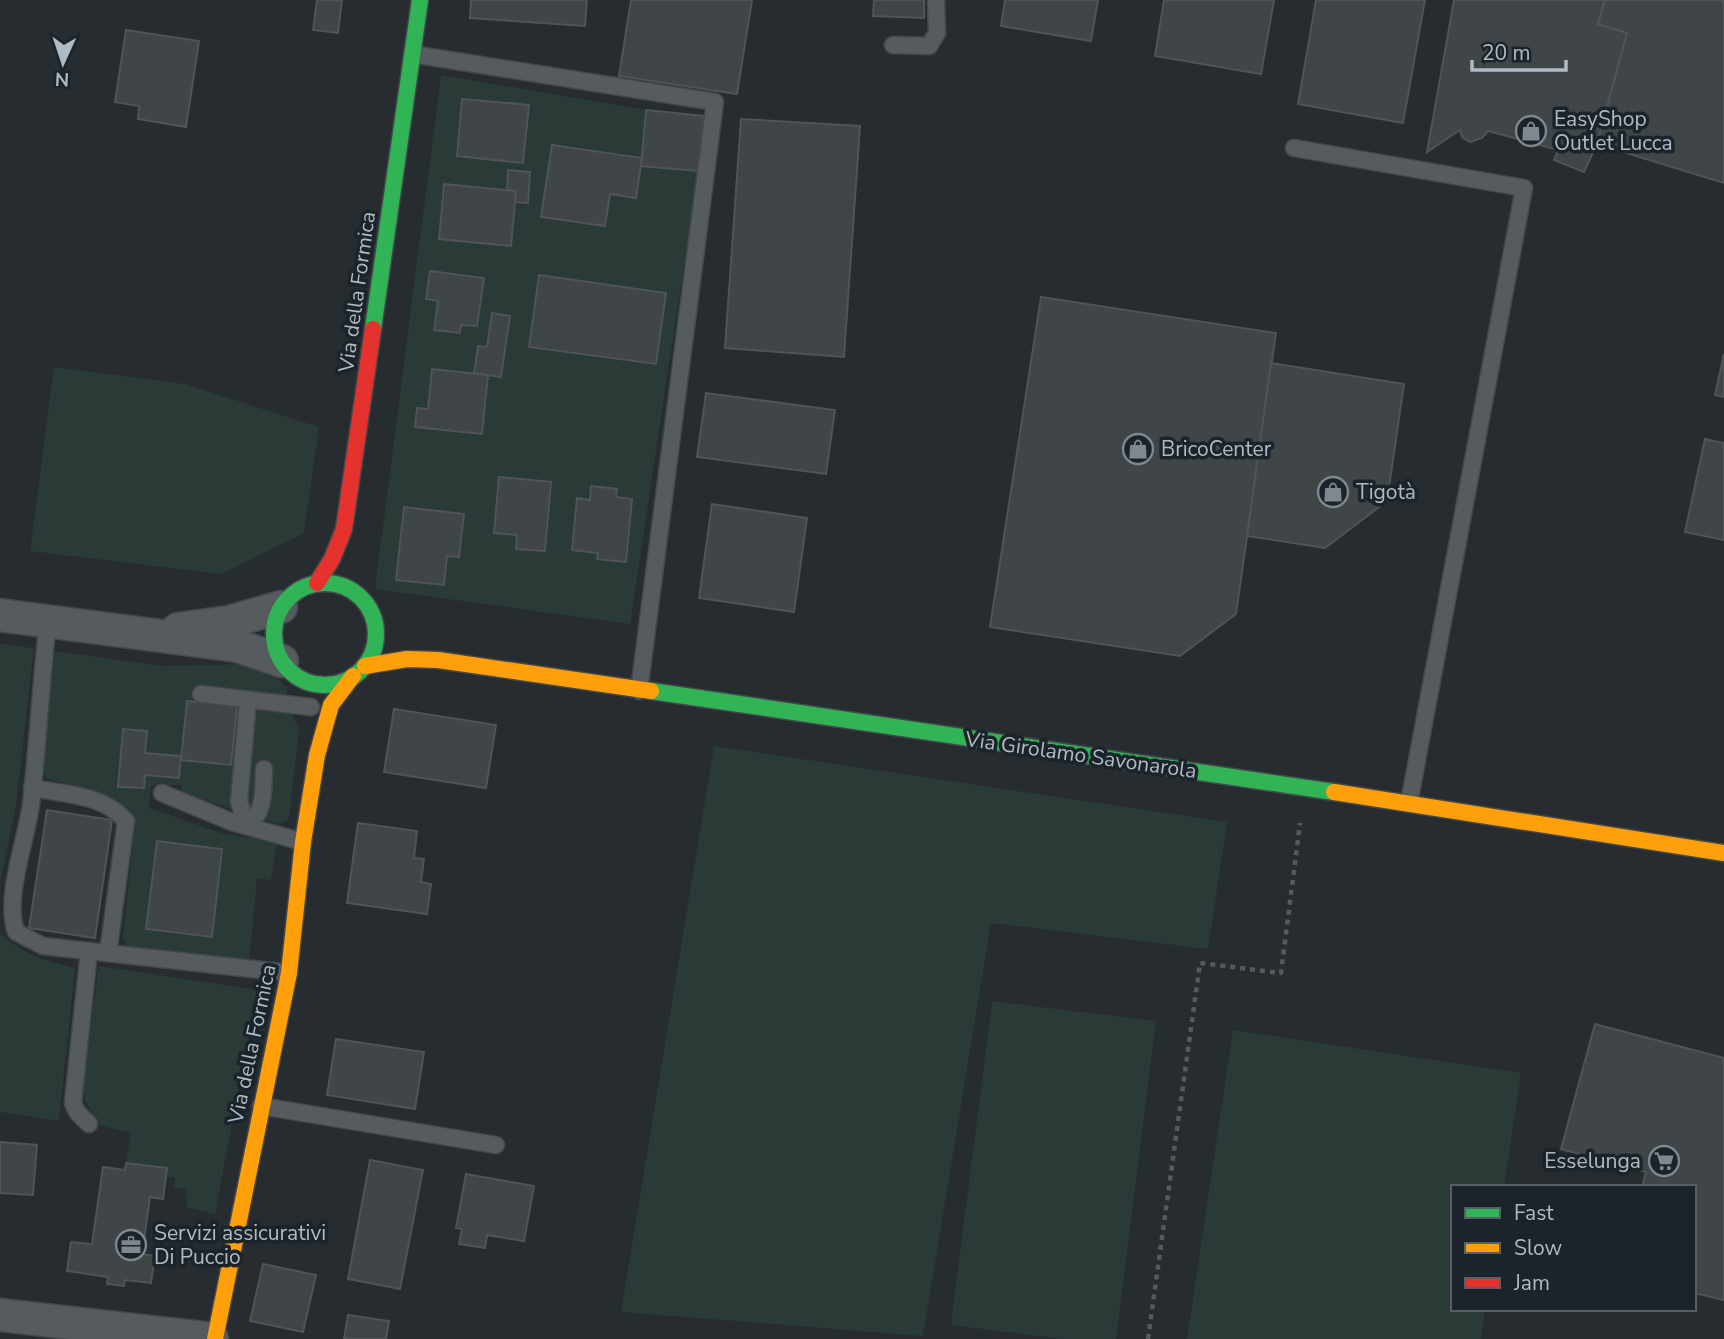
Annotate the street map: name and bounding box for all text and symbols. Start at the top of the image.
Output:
north arrow [28,28,98,98]
scale bar [1472,28,1566,72]
text: 20 m [1482,39,1531,67]
text: N [54,66,70,92]
place label: EasyShop Outlet Lucca [1554,105,1673,157]
shop icon: EasyShop Outlet Lucca [1514,114,1548,148]
street label: Via della Formica [332,210,382,375]
shop icon: BricoCenter [1121,432,1155,466]
place label: BricoCenter [1161,435,1272,463]
shop icon: Tigotà [1316,475,1350,509]
place label: Tigotà [1356,478,1416,506]
street label: Via Girolamo Savonarola [963,725,1198,785]
street label: Via della Formica [221,962,283,1127]
supermarket icon: Esselunga [1647,1144,1681,1178]
place label: Esselunga [1544,1147,1641,1175]
legend [1451,1185,1696,1311]
text: Fast [1514,1199,1554,1227]
place label: Servizi assicurativi Di Puccio [154,1219,326,1271]
office icon: Servizi assicurativi Di Puccio [114,1228,148,1262]
text: Slow [1514,1234,1563,1262]
text: Jam [1513,1269,1550,1297]

